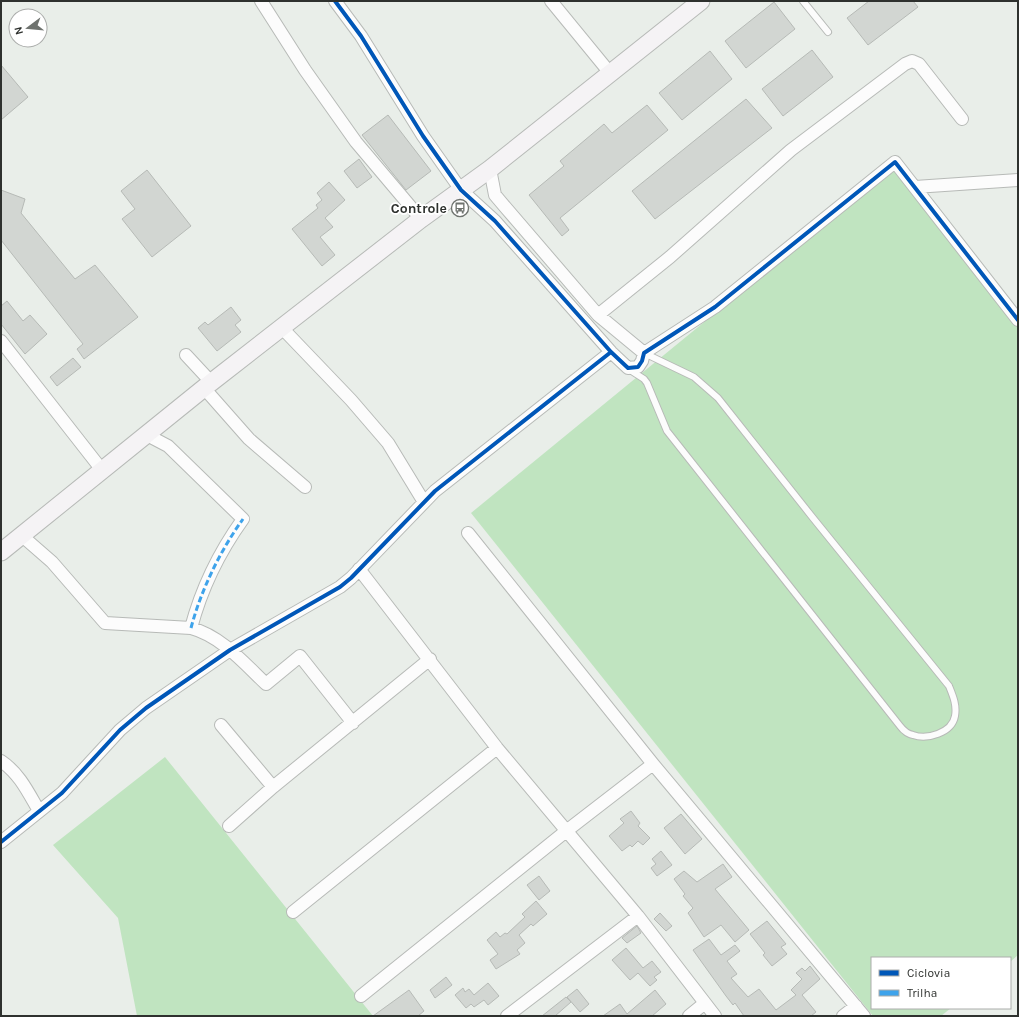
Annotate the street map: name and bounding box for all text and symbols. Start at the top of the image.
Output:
north arrow [8,8,48,48]
text: N [12,25,26,36]
bus stop icon: Controle [450,198,470,218]
place label: Controle [391,200,447,217]
legend [871,957,1011,1009]
text: Ciclovia [907,966,950,980]
text: Trilha [907,986,937,1000]

